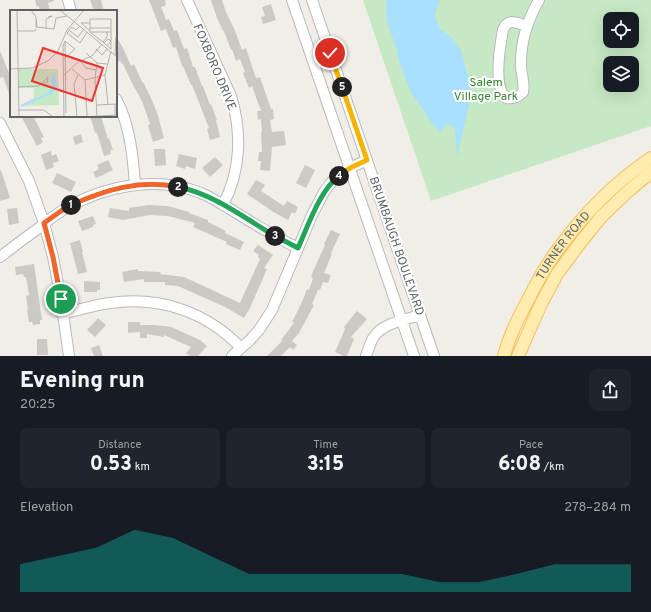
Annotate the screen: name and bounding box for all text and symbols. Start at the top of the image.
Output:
inset map [10,10,117,117]
map controls [603,12,639,92]
button: locate [603,12,639,48]
street label: FOXBORO DRIVE [189,22,240,113]
pin [313,36,347,70]
icon: check [319,42,341,64]
button: layers [603,56,639,92]
park label: Salem Village Park [454,75,518,105]
pin: 5 [332,77,352,97]
text: 5 [339,80,345,94]
pin: 4 [329,166,349,186]
text: 4 [335,169,343,183]
street label: BRUMBAUGH BOULEVARD [365,175,427,318]
pin: 2 [168,177,188,197]
text: 2 [175,180,181,194]
pin: 1 [61,195,81,215]
text: 1 [69,198,73,212]
street label: TURNER ROAD [533,208,594,283]
pin: 3 [265,226,285,246]
text: 3 [272,229,278,243]
pin [44,282,78,316]
icon: arrive [50,288,72,310]
text: Evening run [20,368,145,395]
button: share [589,369,631,411]
text: 20:25 [20,397,55,413]
text: Distance [98,438,141,452]
text: Time [313,438,338,452]
text: Pace [519,438,543,452]
text: 0.53 [90,452,132,478]
text: 3:15 [307,452,344,478]
text: 6:08 [498,452,541,478]
text: km [132,460,150,474]
text: /km [541,460,564,474]
text: Elevation [20,500,73,516]
text: 278–284 m [564,500,631,516]

